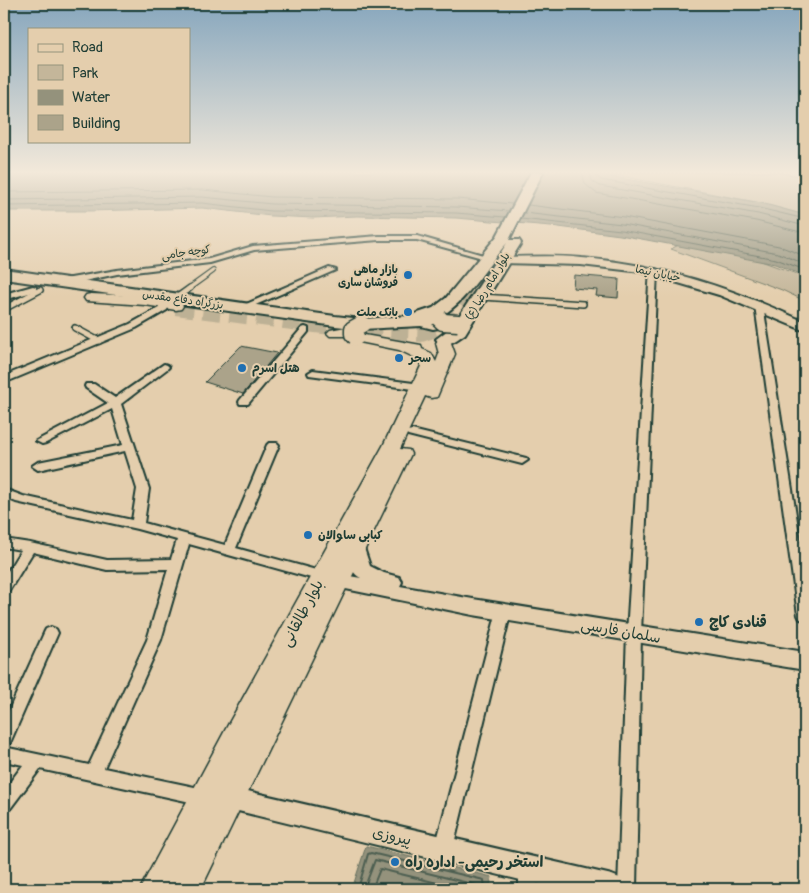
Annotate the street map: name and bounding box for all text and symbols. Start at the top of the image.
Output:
legend [28,28,190,142]
text: Road [72,38,103,57]
text: Park [72,64,99,83]
text: Water [72,88,111,107]
text: Building [72,114,120,133]
street label: کوچه جامی [161,243,212,263]
street label: بلوار امام رضا (ع) [462,250,514,323]
street label: خیابان نیما [634,262,682,286]
place label: بازار ماهی فروشان ساری [338,263,398,289]
marker: بازار ماهی فروشان ساری [402,269,414,281]
street label: بزرگراه دفاع مقدس [141,287,224,314]
place label: بانک ملت [357,306,398,319]
marker: بانک ملت [402,306,414,318]
place label: سحر [408,351,431,366]
marker: سحر [393,352,405,364]
place label: هتل اسرم [252,361,300,377]
marker: هتل اسرم [236,362,248,374]
place label: کبابی ساوالان [318,528,383,543]
marker: کبابی ساوالان [302,529,314,541]
street label: بلوار طالقانی [277,576,328,650]
place label: قنادی کاچ [709,613,767,632]
street label: سلمان فارسی [579,615,662,648]
marker: قنادی کاچ [693,616,705,628]
street label: پیروزی [371,823,413,850]
place label: استخر رحیمی- اداره راه [405,853,543,872]
marker: استخر رحیمی- اداره راه [389,856,401,868]

